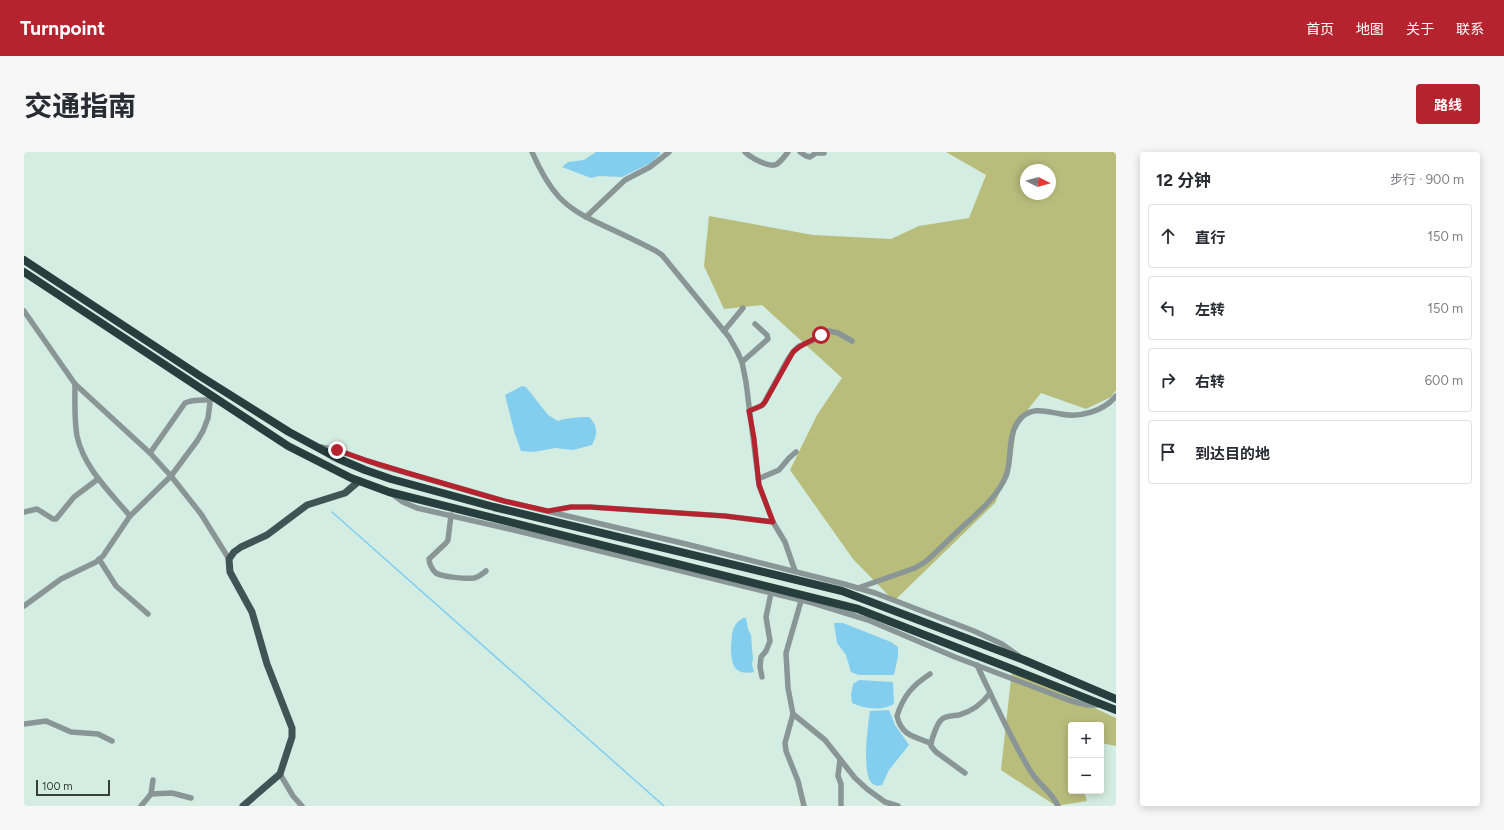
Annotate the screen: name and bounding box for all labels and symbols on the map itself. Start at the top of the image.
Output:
north arrow [1020,164,1056,200]
route start [812,326,830,344]
route end [328,441,346,459]
scale bar [36,778,110,797]

